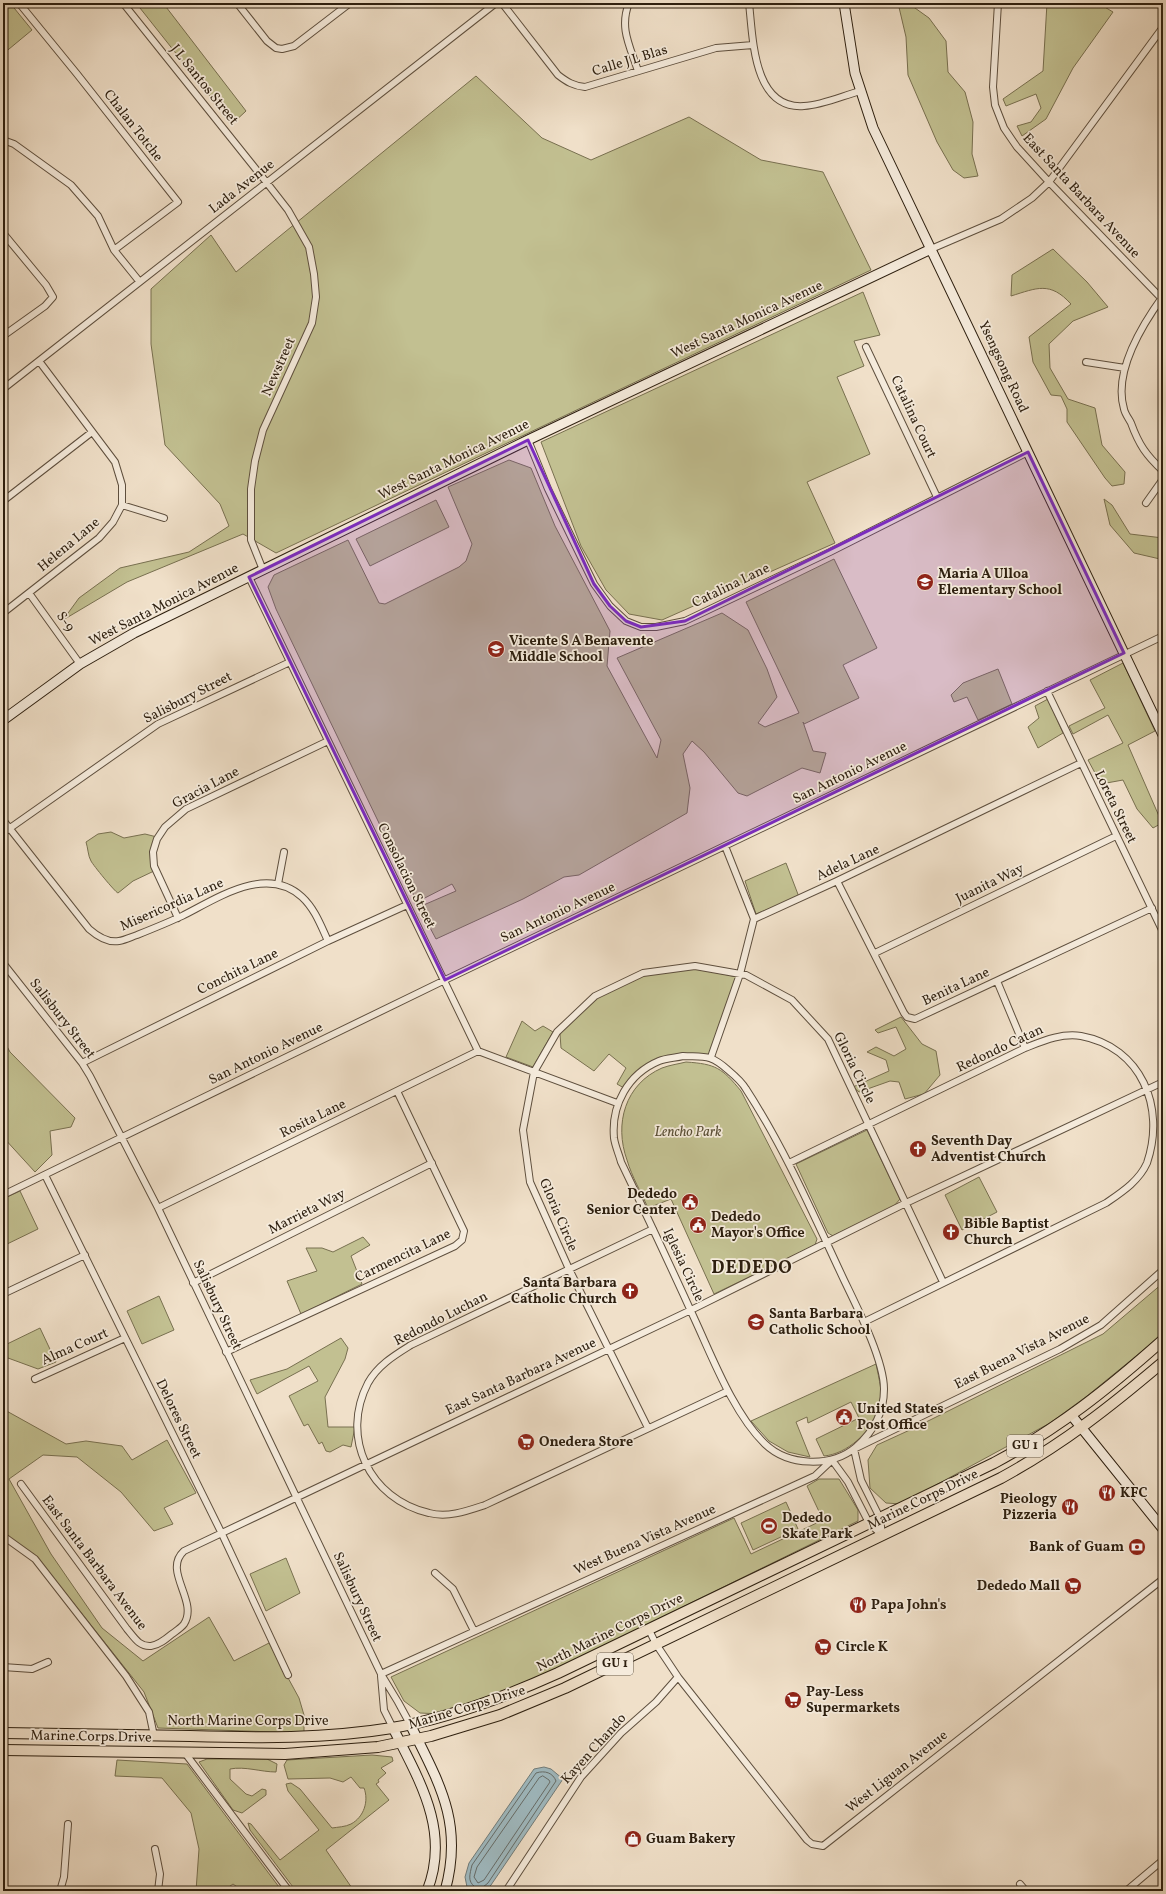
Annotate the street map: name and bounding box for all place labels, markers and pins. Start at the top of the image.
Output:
place label: Maria A Ulloa Elementary School [938,565,1062,600]
school or university icon: Maria A Ulloa Elementary School [915,572,935,592]
place label: Vicente S A Benavente Middle School [509,632,653,667]
school or university icon: Vicente S A Benavente Middle School [486,639,506,659]
place label: Seventh Day Adventist Church [931,1132,1046,1167]
church icon: Seventh Day Adventist Church [908,1139,928,1159]
place label: Dededo Senior Center [586,1185,677,1220]
public building icon: Dededo Senior Center [680,1192,700,1212]
place label: Dededo Mayor's Office [711,1208,805,1243]
public building icon: Dededo Mayor's Office [688,1215,708,1235]
place label: Bible Baptist Church [964,1215,1049,1250]
church icon: Bible Baptist Church [941,1222,961,1242]
place label: Santa Barbara Catholic Church [511,1274,617,1309]
church icon: Santa Barbara Catholic Church [620,1281,640,1301]
place label: Santa Barbara Catholic School [769,1305,870,1340]
school or university icon: Santa Barbara Catholic School [746,1312,766,1332]
place label: United States Post Office [857,1400,944,1435]
public building icon: United States Post Office [834,1407,854,1427]
supermarket icon: Onedera Store [516,1432,536,1452]
place label: Onedera Store [539,1433,633,1452]
restaurant icon: KFC [1097,1483,1117,1503]
place label: KFC [1120,1484,1147,1503]
place label: Pieology Pizzeria [1000,1490,1057,1525]
restaurant icon: Pieology Pizzeria [1060,1497,1080,1517]
place label: Dededo Skate Park [782,1509,853,1544]
sports icon: Dededo Skate Park [759,1516,779,1536]
bank icon: Bank of Guam [1127,1537,1147,1557]
place label: Bank of Guam [1029,1538,1124,1557]
supermarket icon: Dededo Mall [1063,1576,1083,1596]
place label: Dededo Mall [977,1577,1060,1596]
restaurant icon: Papa John's [848,1595,868,1615]
place label: Papa John's [871,1596,947,1615]
supermarket icon: Circle K [813,1637,833,1657]
place label: Circle K [836,1638,888,1657]
place label: Pay-Less Supermarkets [806,1683,900,1718]
supermarket icon: Pay-Less Supermarkets [783,1690,803,1710]
shop icon: Guam Bakery [623,1829,643,1849]
place label: Guam Bakery [646,1830,736,1849]

